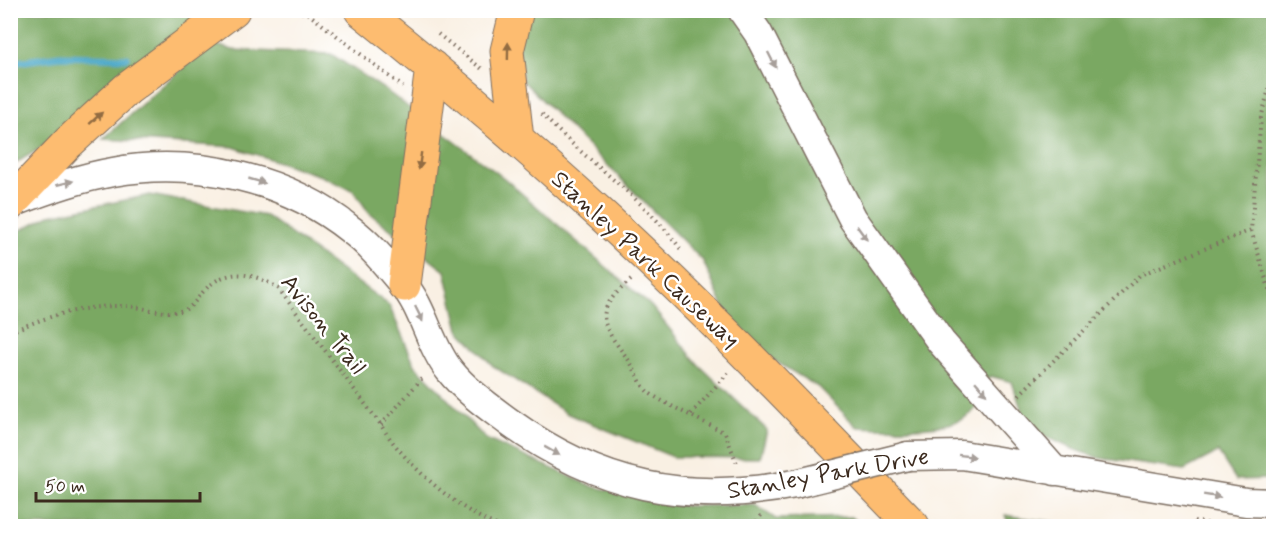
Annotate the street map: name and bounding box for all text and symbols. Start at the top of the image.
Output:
one-way arrow [503,42,513,61]
one-way arrow [767,52,777,69]
one-way arrow [89,111,104,125]
one-way arrow [415,151,424,170]
street label: Stanley Park Causeway [544,165,746,356]
one-way arrow [248,177,266,187]
one-way arrow [56,178,74,188]
one-way arrow [856,226,868,241]
street label: Avison Trail [273,269,373,381]
one-way arrow [414,306,424,323]
one-way arrow [974,380,987,395]
street label: Stanley Park Drive [725,441,932,507]
one-way arrow [544,446,561,456]
one-way arrow [957,451,976,461]
scale bar [36,465,200,503]
text: 50 m [45,475,85,499]
one-way arrow [1202,492,1221,501]

